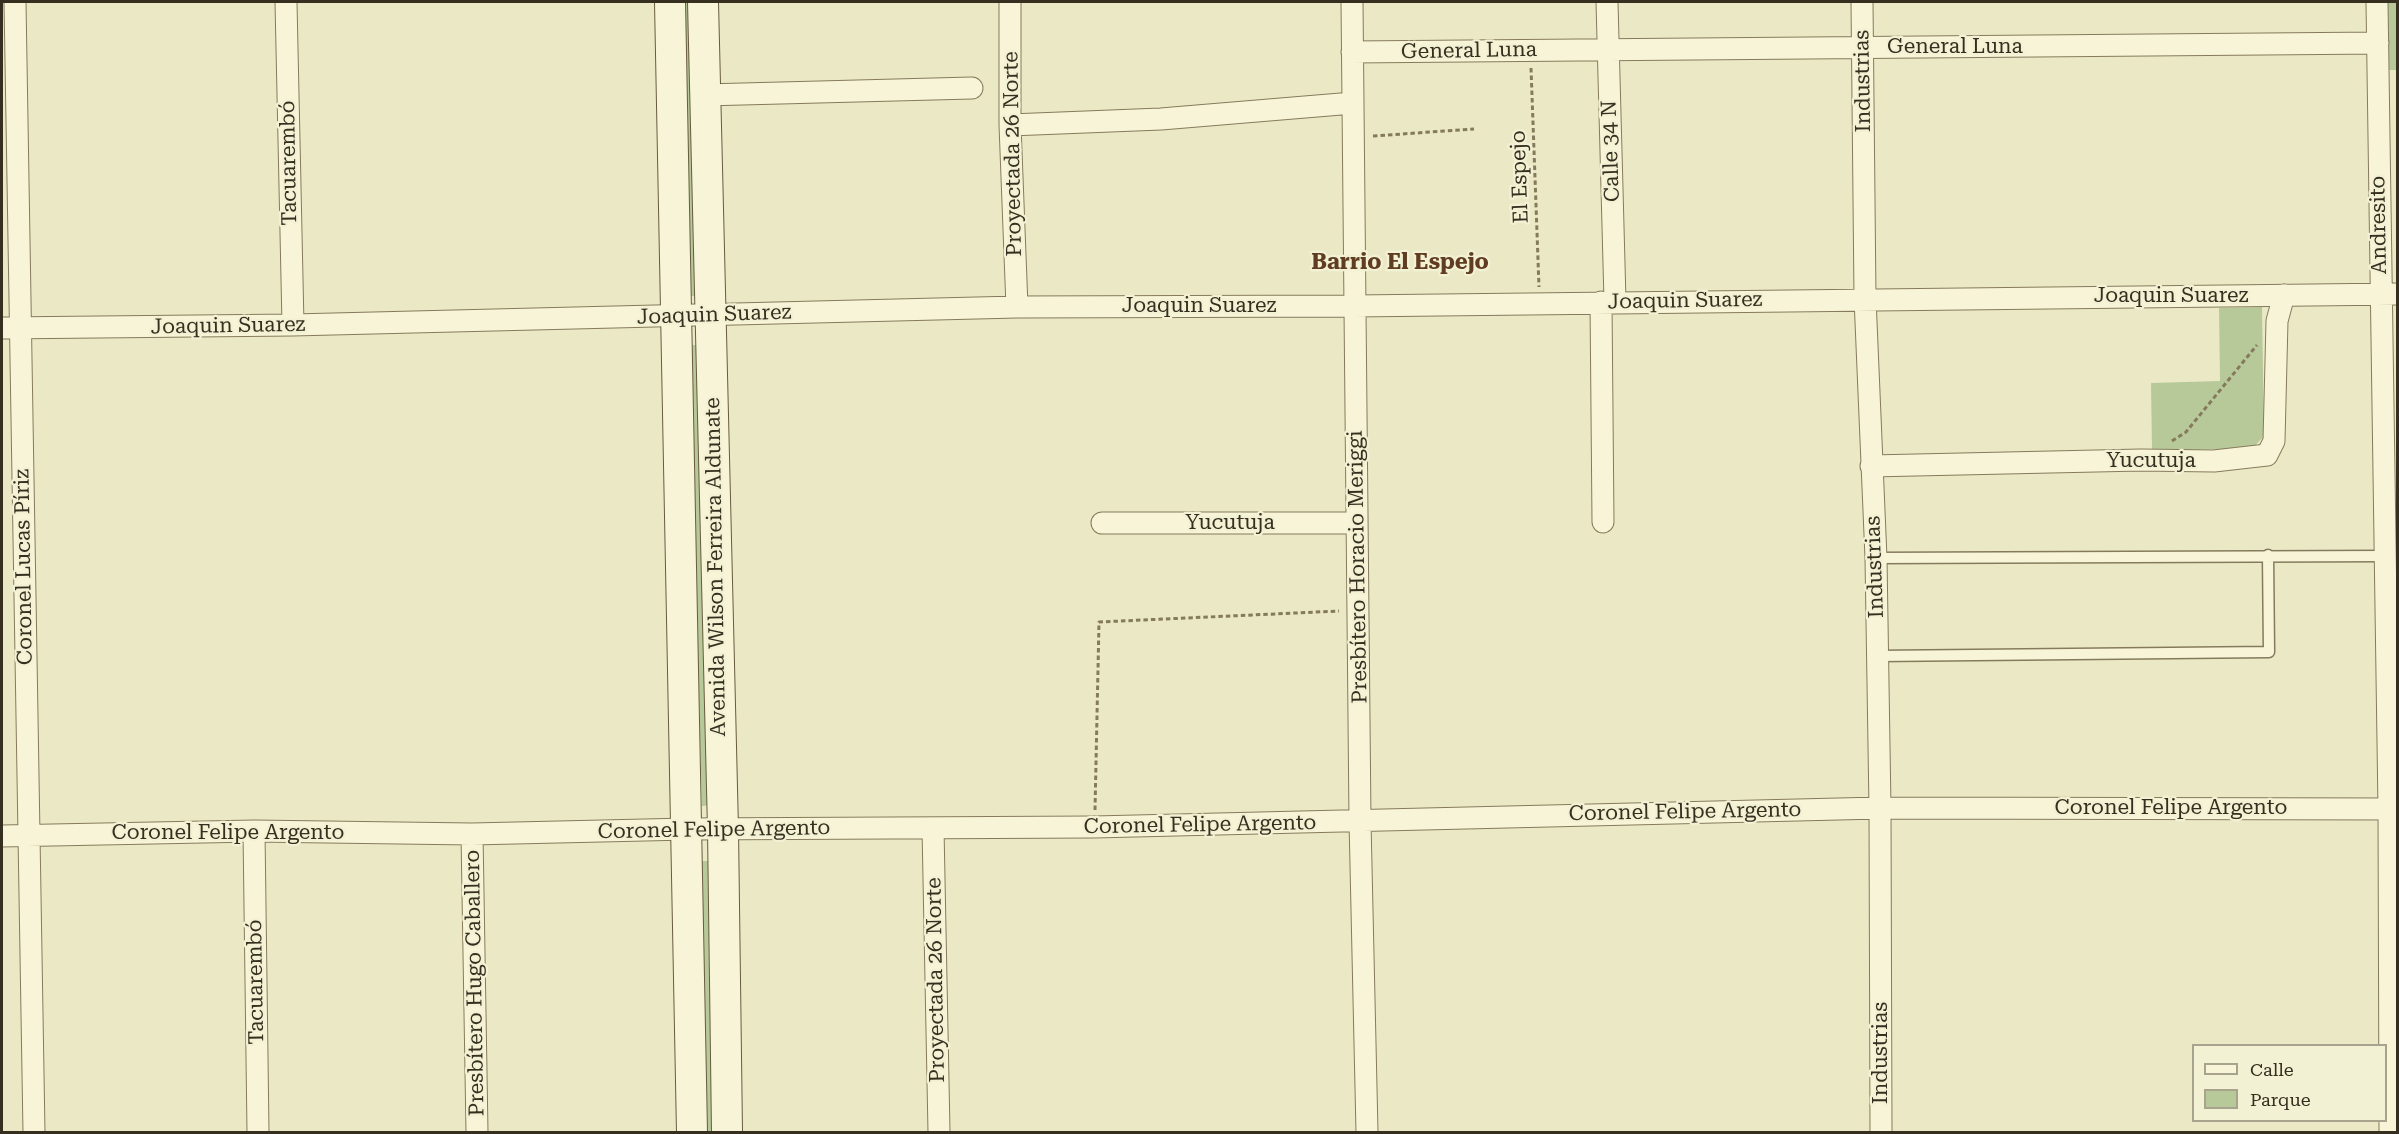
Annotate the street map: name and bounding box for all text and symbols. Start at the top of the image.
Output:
street label: Industrias [1850,30,1876,132]
street label: General Luna [1887,34,2023,60]
street label: General Luna [1401,37,1537,65]
street label: Proyectada 26 Norte [999,51,1027,257]
street label: Tacuarembó [275,100,303,226]
street label: Calle 34 N [1597,100,1625,202]
street label: El Espejo [1506,130,1534,224]
street label: Andresito [2366,175,2392,275]
district label: Barrio El Espejo [1311,250,1489,276]
street label: Joaquin Suarez [2094,283,2248,309]
street label: Joaquin Suarez [1607,287,1763,315]
street label: Joaquin Suarez [1122,293,1276,319]
street label: Joaquin Suarez [636,300,792,330]
street label: Joaquin Suarez [150,312,306,340]
street label: Avenida Wilson Ferreira Aldunate [700,397,732,737]
street label: Presbítero Horacio Meriggi [1343,430,1373,704]
street label: Yucutuja [2106,448,2196,474]
street label: Coronel Lucas Píriz [10,469,38,665]
street label: Yucutuja [1185,510,1275,536]
street label: Industrias [1861,515,1889,619]
street label: Coronel Felipe Argento [2055,795,2287,821]
street label: Coronel Felipe Argento [1568,797,1802,827]
street label: Coronel Felipe Argento [1083,810,1317,840]
street label: Coronel Felipe Argento [597,815,831,845]
street label: Coronel Felipe Argento [112,820,344,846]
street label: Presbítero Hugo Caballero [460,850,490,1116]
street label: Proyectada 26 Norte [922,877,950,1083]
street label: Tacuarembó [242,919,270,1045]
street label: Industrias [1868,1002,1894,1104]
legend [2192,1044,2387,1122]
text: Calle [2250,1059,2294,1080]
text: Parque [2250,1089,2311,1110]

